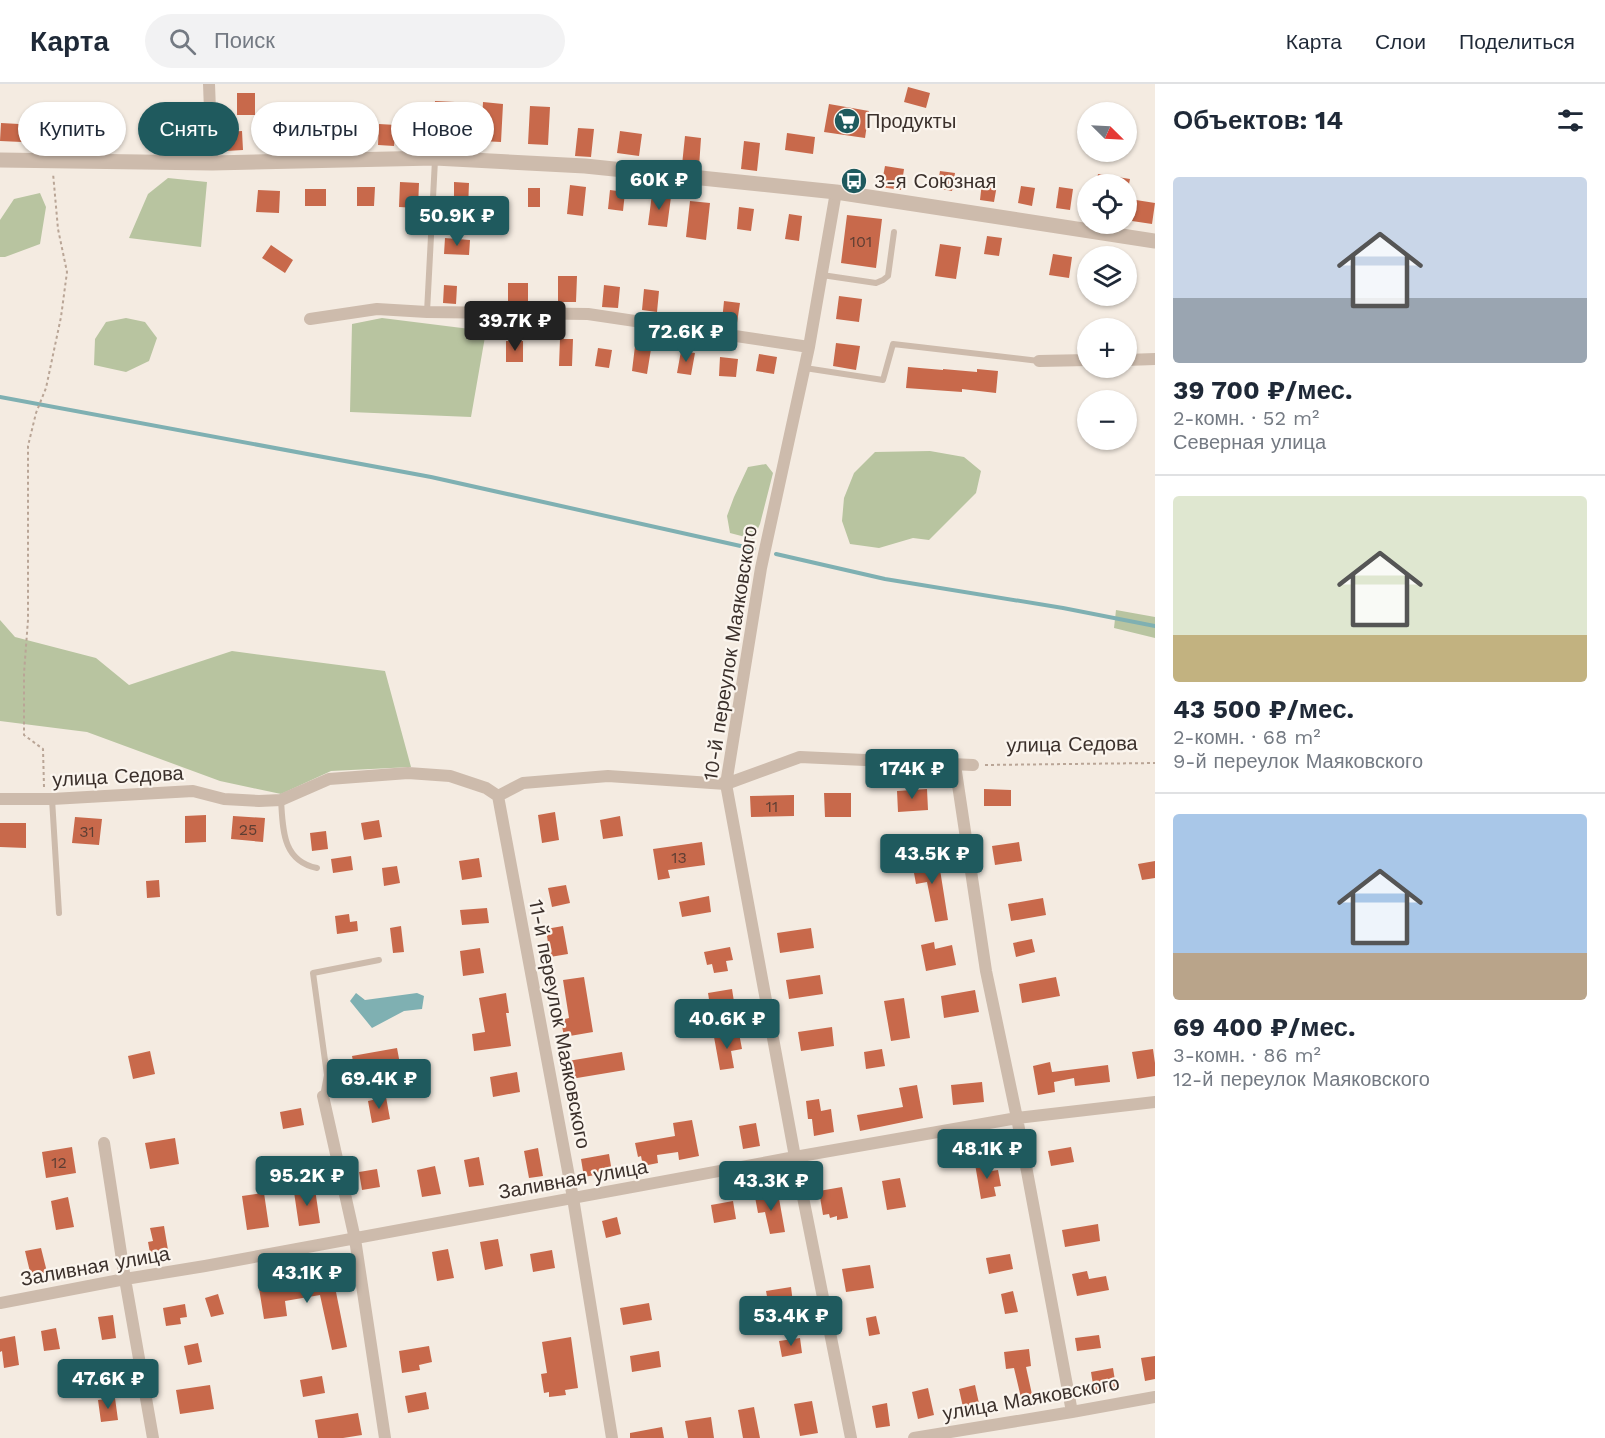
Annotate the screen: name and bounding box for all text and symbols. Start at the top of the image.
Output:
search box [145,14,565,68]
text: Карта [30,25,109,58]
icon: search [166,25,199,58]
text: Поиск [214,28,275,53]
text: Карта [1286,29,1342,54]
text: Слои [1375,29,1426,54]
text: Поделиться [1459,29,1575,54]
chip: Купить [18,102,126,156]
chip: Снять [138,102,239,156]
chip: Фильтры [251,102,379,156]
chip: Новое [391,102,494,156]
north arrow [1077,102,1137,162]
map controls [1077,102,1137,450]
icon: filters [1554,104,1587,137]
text: Объектов: 14 [1173,105,1343,135]
supermarket icon: Продукты [832,106,862,136]
place label: Продукты [866,109,956,133]
pin: 60K ₽ [617,160,701,211]
bus stop icon: 3-я Союзная [839,166,869,196]
text: 60K ₽ [630,167,688,191]
place label: 3-я Союзная [874,169,996,193]
button: locate [1077,174,1137,234]
pin: 50.9K ₽ [402,196,512,247]
text: 50.9K ₽ [419,203,495,227]
icon: home [1326,216,1434,324]
house number: 101 [850,232,872,251]
button: layers [1077,246,1137,306]
pin: 39.7K ₽ [460,301,570,352]
text: 39.7K ₽ [478,308,552,332]
pin: 72.6K ₽ [631,312,741,363]
button: + [1077,318,1137,378]
text: 72.6K ₽ [648,319,724,343]
text: 39 700 ₽/мес. [1173,375,1353,405]
button: − [1077,390,1137,450]
text: 2-комн. · 52 m² [1173,406,1319,430]
text: Северная улица [1173,430,1326,454]
street label: 10-й переулок Маяковского [698,524,762,782]
icon: home [1326,535,1434,643]
text: 43 500 ₽/мес. [1173,694,1354,724]
text: 2-комн. · 68 m² [1173,725,1321,749]
street label: улица Седова [1006,731,1139,757]
pin: 174K ₽ [863,749,961,800]
text: 9-й переулок Маяковского [1173,749,1423,773]
text: 174K ₽ [879,756,945,780]
street label: улица Седова [52,761,185,791]
house number: 11 [766,797,778,816]
house number: 25 [239,820,257,839]
house number: 31 [79,822,95,841]
pin: 43.5K ₽ [877,834,987,885]
text: 43.5K ₽ [894,841,970,865]
house number: 13 [671,848,687,867]
icon: home [1326,853,1434,961]
street label: 11-й переулок Маяковского [524,897,596,1151]
pin: 40.6K ₽ [672,999,782,1050]
text: 40.6K ₽ [689,1006,765,1030]
text: 69 400 ₽/мес. [1173,1012,1356,1042]
text: 3-комн. · 86 m² [1173,1043,1321,1067]
pin: 69.4K ₽ [324,1059,434,1110]
text: 69.4K ₽ [341,1066,417,1090]
text: 12-й переулок Маяковского [1173,1067,1430,1091]
pin: 48.1K ₽ [932,1129,1042,1180]
text: 48.1K ₽ [951,1136,1023,1160]
house number: 12 [51,1153,67,1172]
street label: Заливная улица [496,1154,651,1204]
pin: 95.2K ₽ [252,1156,362,1207]
pin: 43.3K ₽ [716,1161,826,1212]
text: 95.2K ₽ [270,1163,344,1187]
text: 43.3K ₽ [733,1168,809,1192]
street label: Заливная улица [18,1241,173,1291]
pin: 43.1K ₽ [252,1253,362,1304]
text: 43.1K ₽ [272,1260,342,1284]
pin: 53.4K ₽ [736,1296,846,1347]
text: 53.4K ₽ [753,1303,829,1327]
pin: 47.6K ₽ [53,1359,163,1410]
text: 47.6K ₽ [72,1366,144,1390]
street label: улица Маяковского [941,1371,1121,1425]

